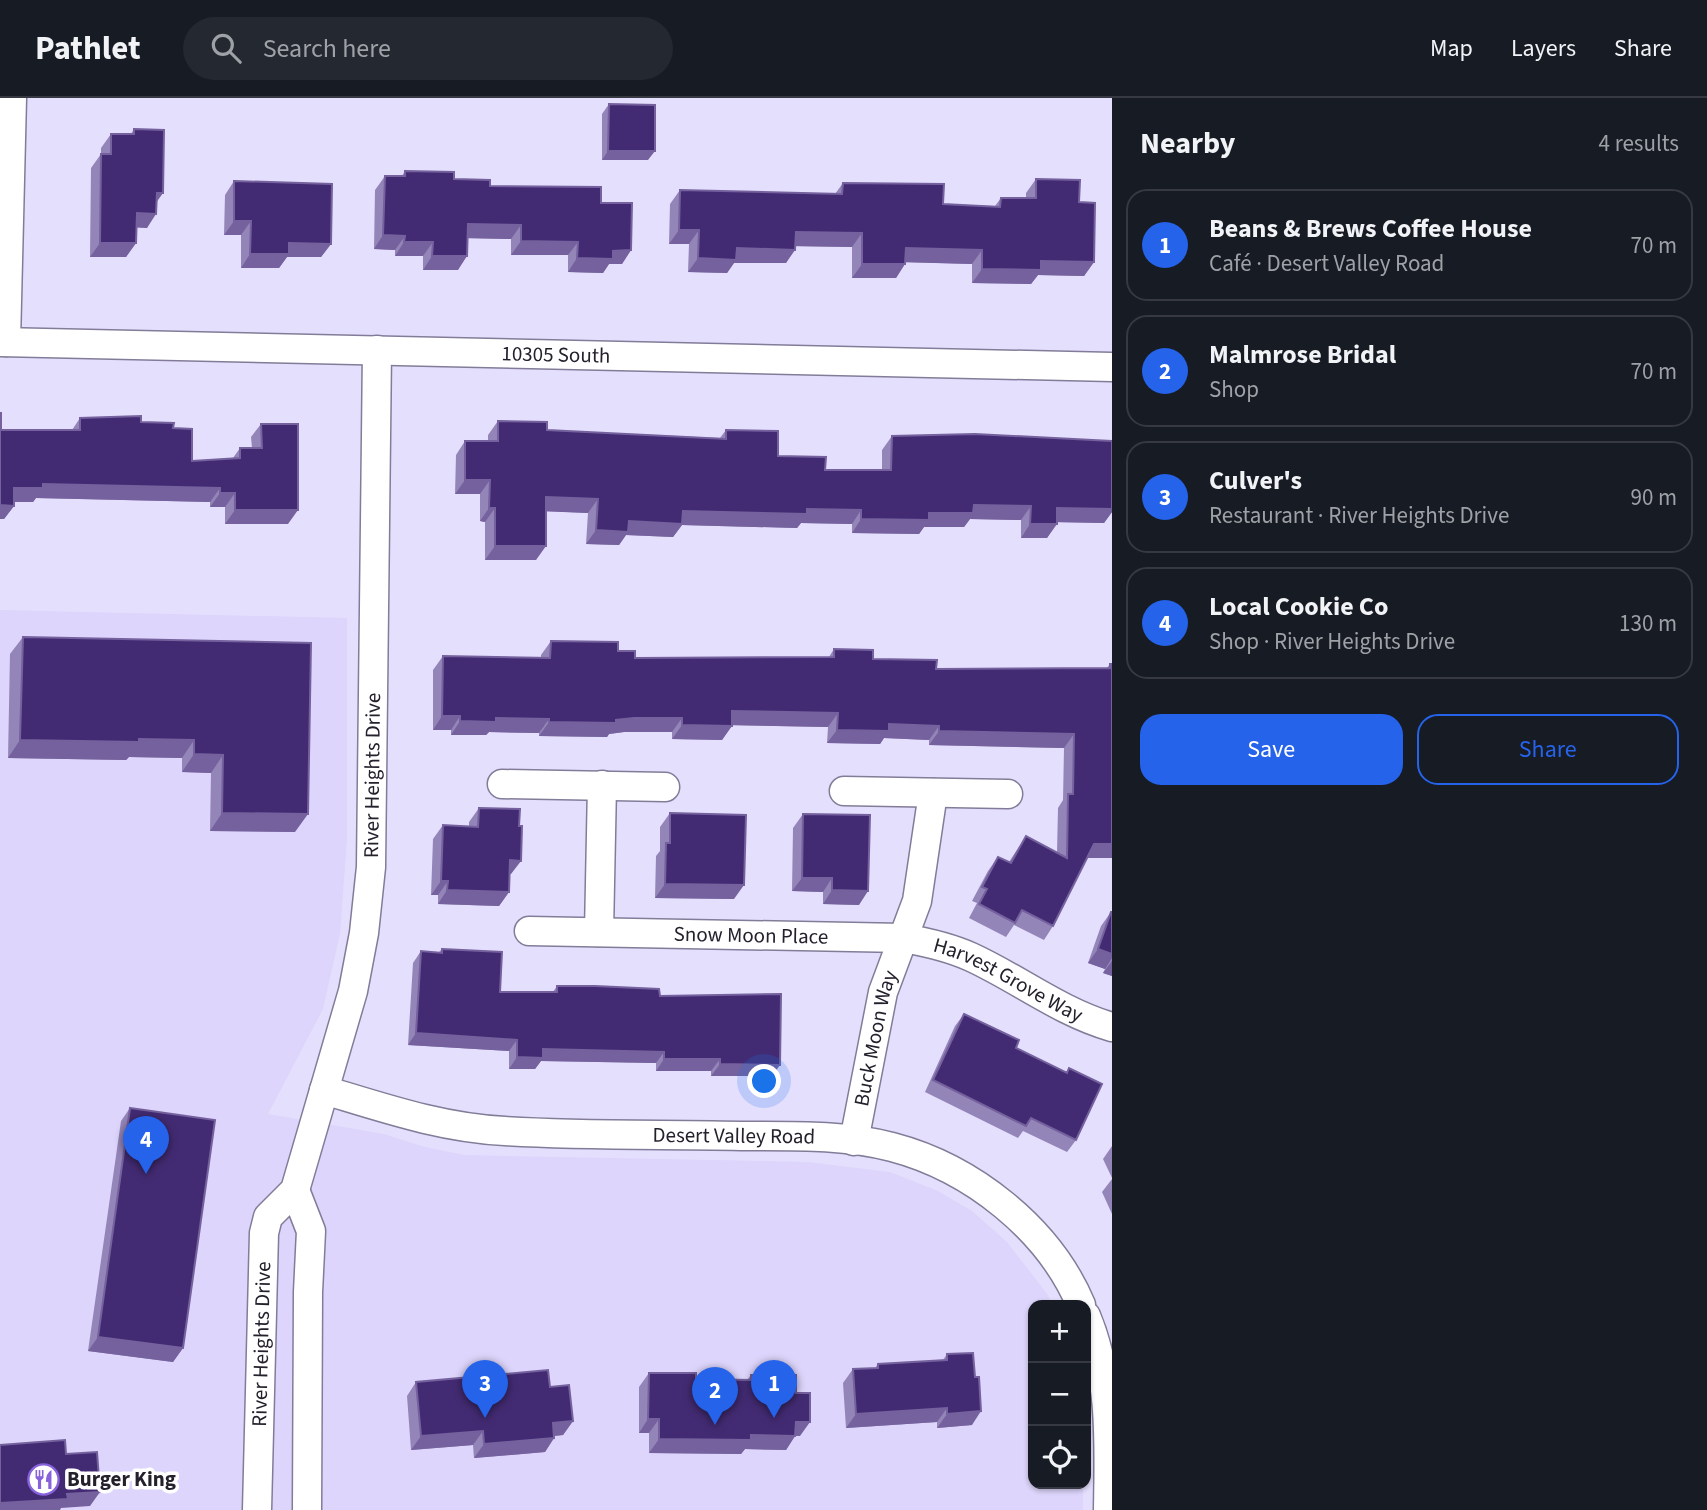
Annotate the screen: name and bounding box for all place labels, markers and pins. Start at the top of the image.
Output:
pin: 4 [123,1116,169,1174]
pin: 3 [462,1360,508,1418]
pin: 1 [751,1360,797,1418]
pin: 2 [692,1367,738,1425]
restaurant icon: Burger King [27,1462,61,1496]
place label: Burger King [67,1464,176,1494]

